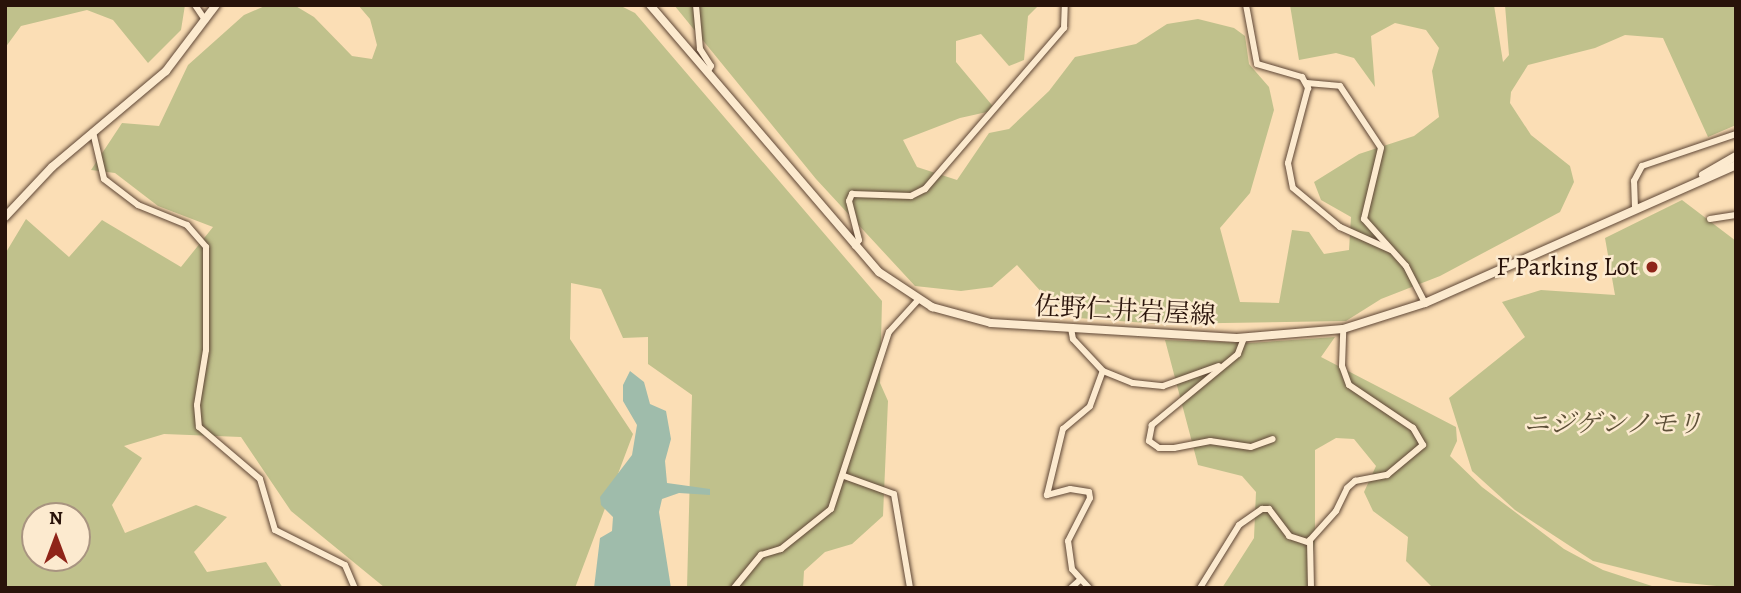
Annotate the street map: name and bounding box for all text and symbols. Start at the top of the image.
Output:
place label: F Parking Lot [1496,251,1638,283]
marker: F Parking Lot [1644,259,1660,275]
street label: 佐野仁井岩屋線 [1033,291,1217,331]
park label: ニジゲンノモリ [1522,408,1704,440]
north arrow [21,502,91,572]
text: N [49,505,63,531]

